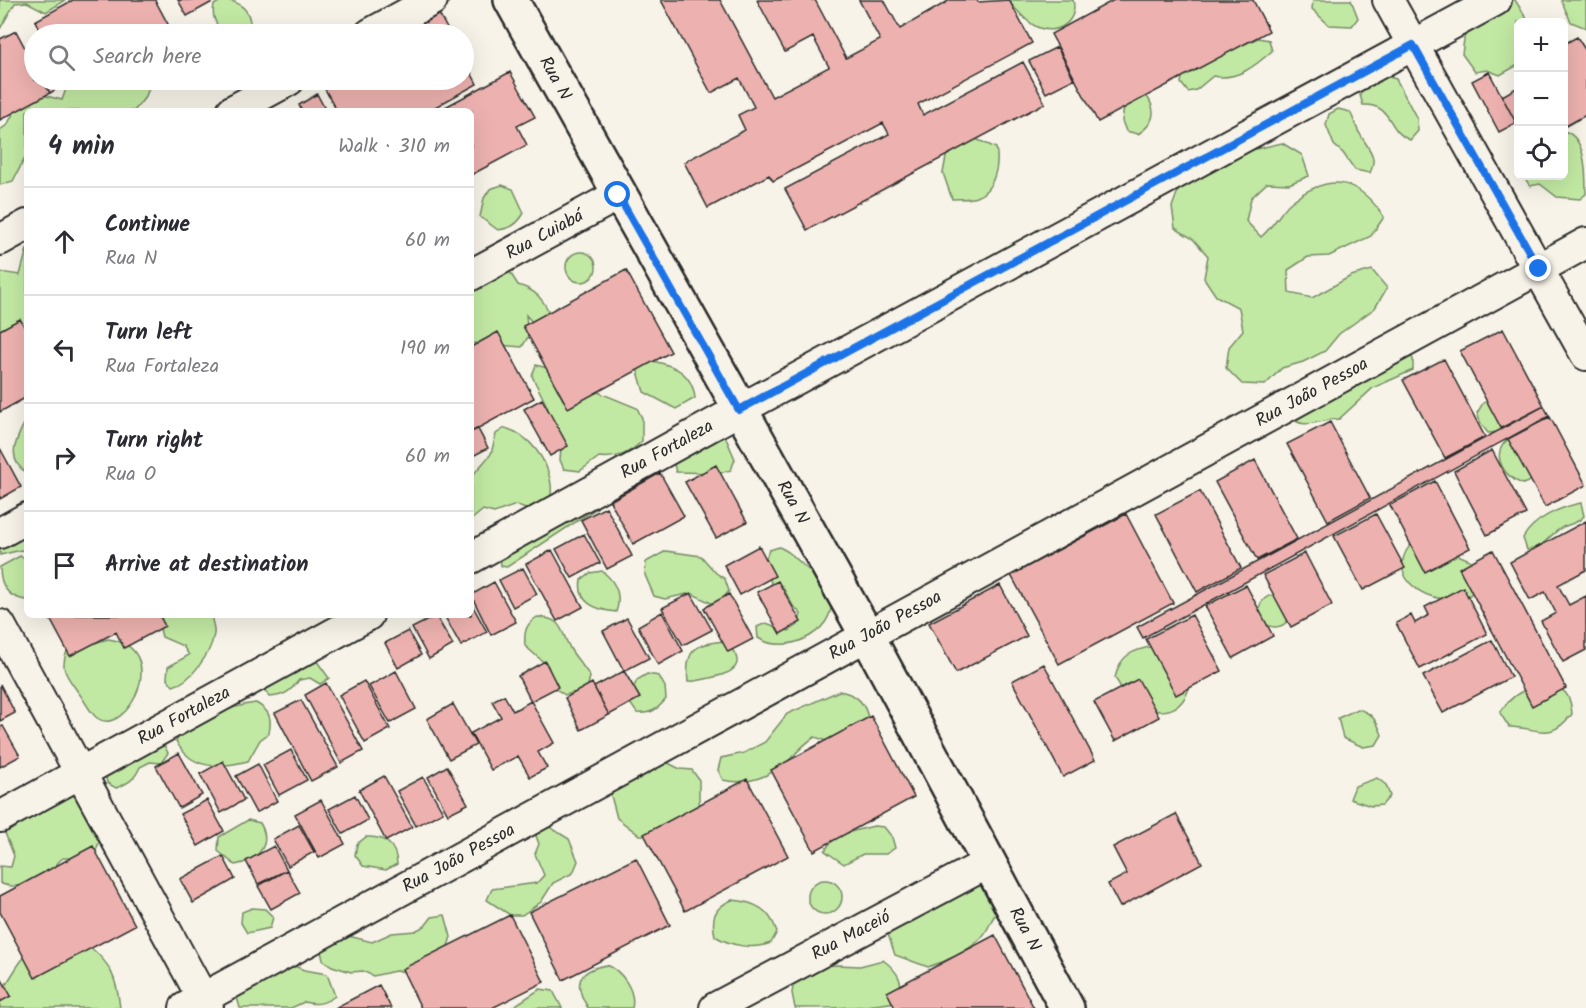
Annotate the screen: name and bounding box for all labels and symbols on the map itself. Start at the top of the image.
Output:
street label: Rua N [531,51,579,106]
route start [604,181,630,207]
street label: Rua Cuiabá [501,201,590,268]
route end [1525,255,1551,281]
street label: Rua João Pessoa [1250,350,1374,435]
street label: Rua Fortaleza [615,412,719,487]
street label: Rua N [768,475,817,530]
street label: Rua João Pessoa [824,583,947,668]
street label: Rua Fortaleza [132,679,236,753]
street label: Rua João Pessoa [397,816,521,901]
street label: Rua Maceió [806,902,897,969]
street label: Rua N [1001,902,1049,957]

